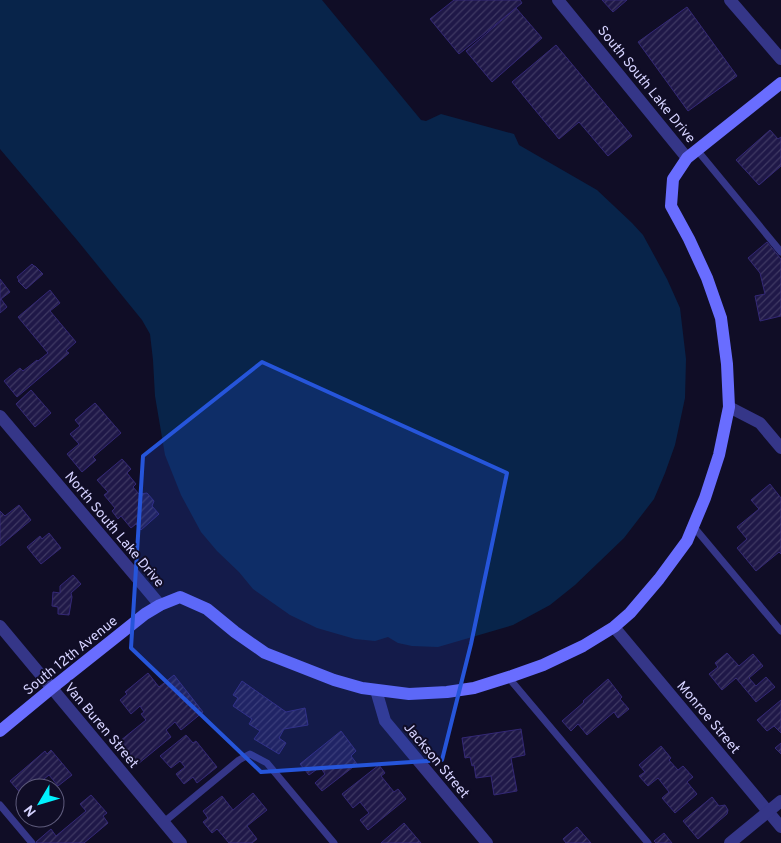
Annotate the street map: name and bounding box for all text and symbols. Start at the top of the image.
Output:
street label: South South Lake Drive [593,23,698,147]
street label: North South Lake Drive [61,469,167,591]
street label: South 12th Avenue [20,613,121,699]
street label: Monroe Street [673,678,743,758]
street label: Van Buren Street [60,680,142,772]
street label: Jackson Street [399,720,472,802]
north arrow [15,778,65,828]
text: N [21,801,41,819]

